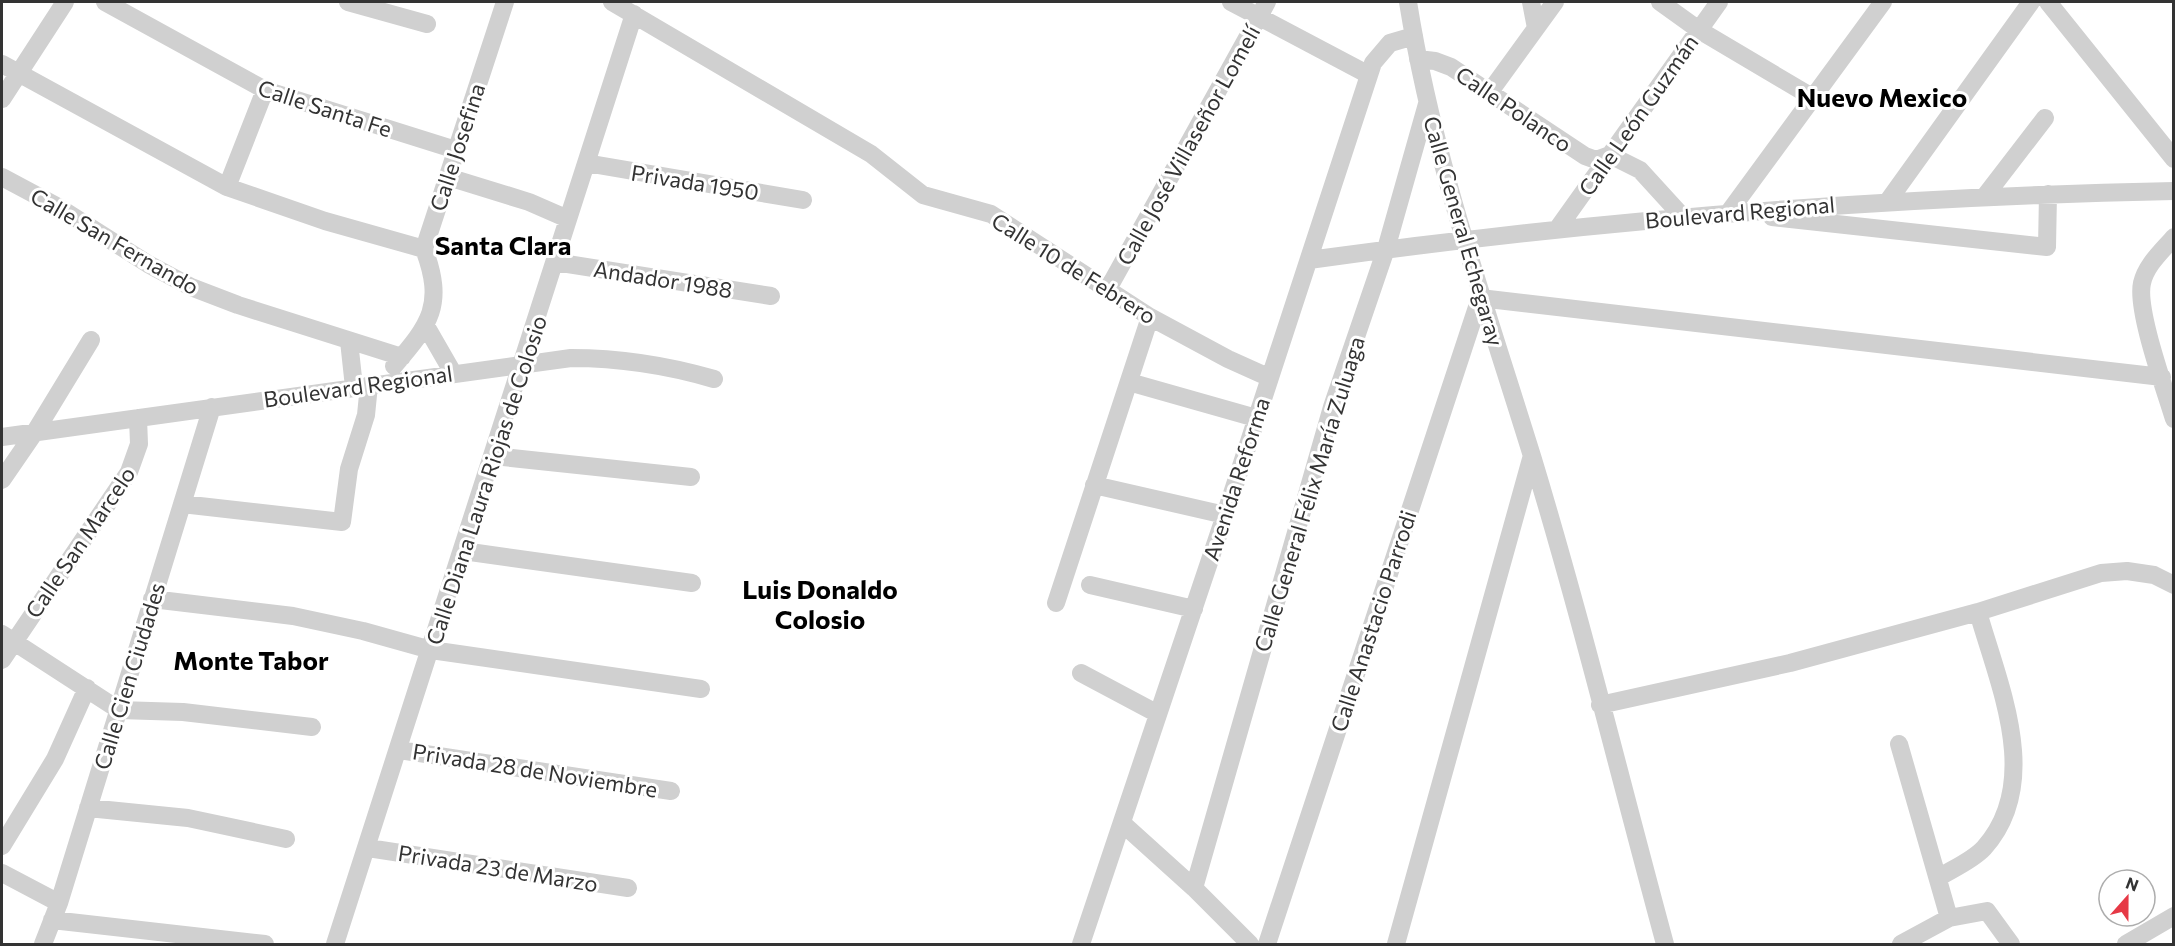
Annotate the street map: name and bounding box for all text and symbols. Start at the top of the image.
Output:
street label: Calle José Villaseñor Lomelí [1111,19,1266,270]
street label: Calle León Guzmán [1572,29,1704,201]
street label: Calle Polanco [1451,60,1577,158]
street label: Calle Santa Fe [255,74,395,142]
street label: Calle Josefina [424,80,490,214]
district label: Nuevo Mexico [1797,81,1967,112]
street label: Calle General Echegaray [1418,113,1510,349]
street label: Privada 1950 [629,159,761,205]
street label: Calle San Fernando [26,182,204,300]
street label: Boulevard Regional [1644,190,1836,234]
street label: Calle 10 de Febrero [987,207,1161,329]
district label: Santa Clara [435,229,571,260]
street label: Andador 1988 [592,255,734,303]
street label: Calle Diana Laura Riojas de Colosio [420,312,552,648]
street label: Calle General Félix María Zuluaga [1248,333,1370,655]
street label: Boulevard Regional [262,359,454,413]
street label: Avenida Reforma [1197,394,1275,564]
street label: Calle San Marcelo [19,461,141,623]
street label: Calle Anastacio Parrodi [1324,507,1422,735]
district label: Luis Donaldo Colosio [742,573,898,634]
street label: Calle Cien Ciudades [88,579,170,773]
district label: Monte Tabor [173,644,329,675]
street label: Privada 28 de Noviembre [411,737,659,803]
street label: Privada 23 de Marzo [396,839,600,897]
north arrow [2097,868,2157,928]
text: N [2124,873,2142,895]

